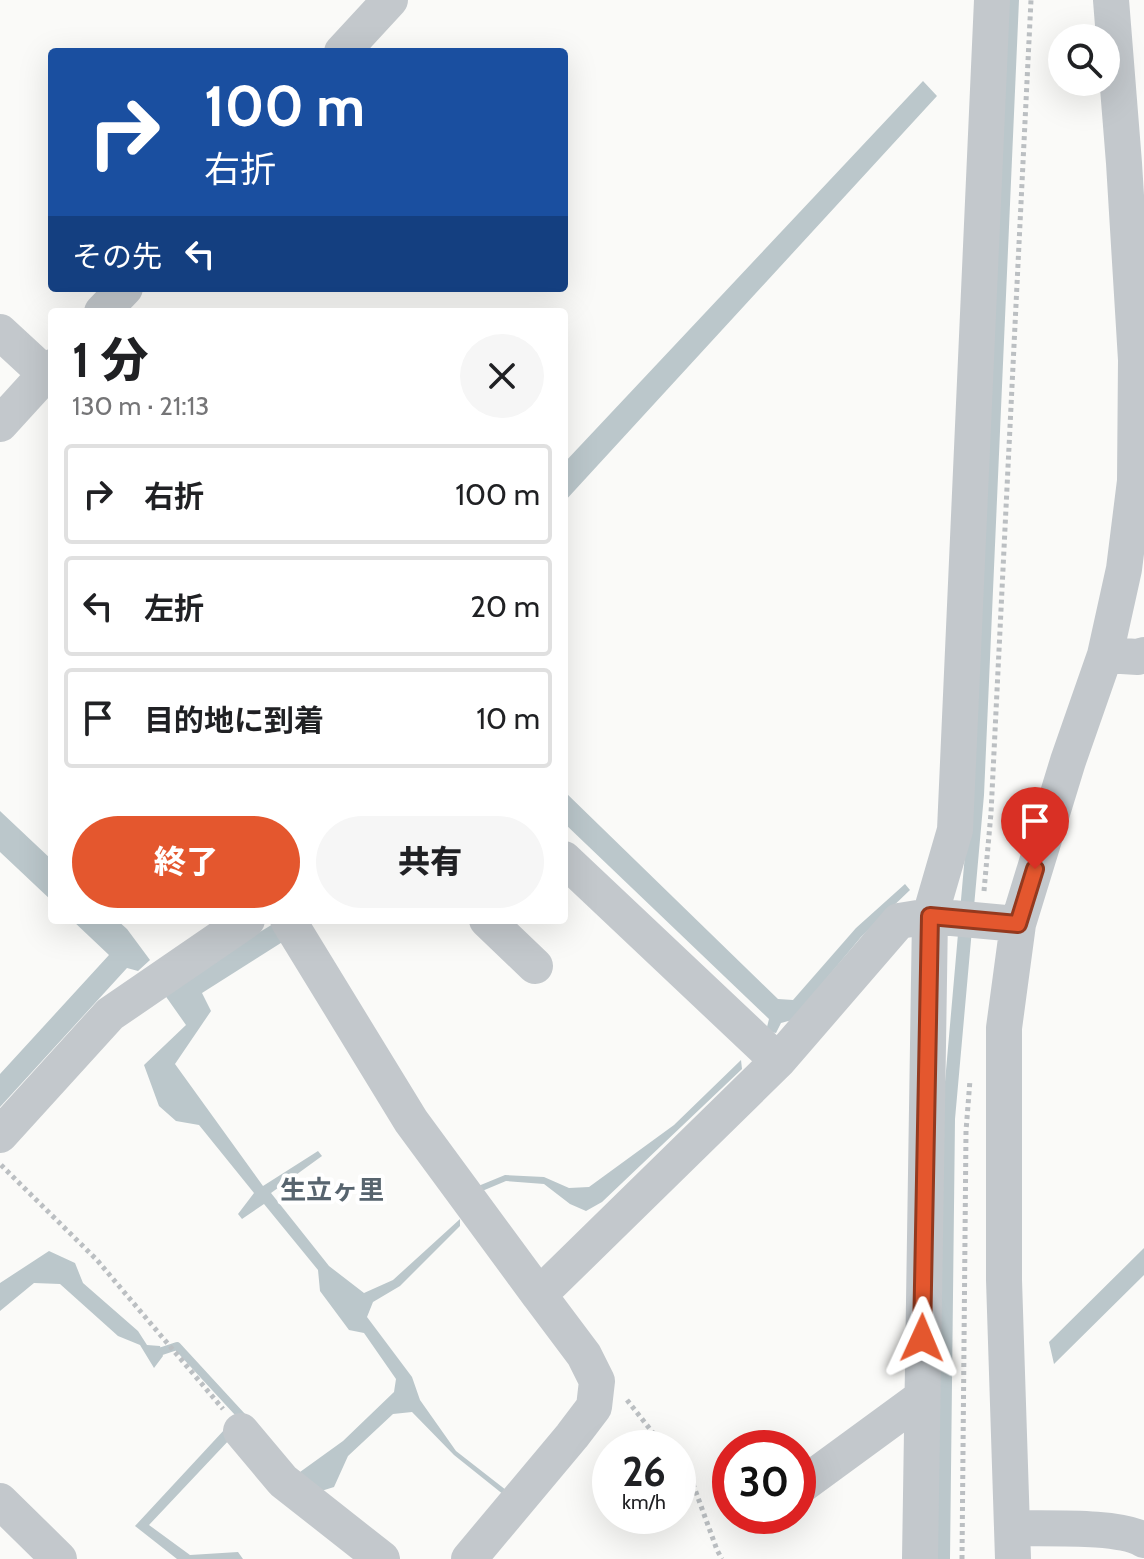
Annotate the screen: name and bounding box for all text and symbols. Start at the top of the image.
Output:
map controls [1048,24,1120,96]
button: search [1048,24,1120,96]
text: 100 m [204,72,365,140]
icon: right [72,80,176,184]
text: 右折 [204,147,276,191]
icon: left [178,232,222,276]
text: その先 [72,238,162,275]
text: 1 分 [72,331,149,389]
button: close [460,334,544,418]
text: 130 m · 21:13 [72,390,209,422]
icon: right [76,472,120,516]
text: 100 m [455,476,540,513]
text: 右折 [144,478,204,515]
icon: left [76,584,120,628]
text: 20 m [470,588,540,625]
text: 左折 [144,590,204,627]
icon: arrive [76,696,120,740]
text: 10 m [476,700,540,737]
text: 目的地に到着 [144,702,324,739]
pin [1001,787,1069,869]
icon: arrive [1013,799,1057,843]
button: 終了 [72,816,300,908]
button: 共有 [316,816,544,908]
district label: 生立ヶ里 [280,1174,384,1206]
position arrow [880,1296,964,1380]
speed limit sign: 30 [712,1430,816,1534]
text: 26 [622,1447,666,1496]
text: km/h [622,1490,666,1514]

